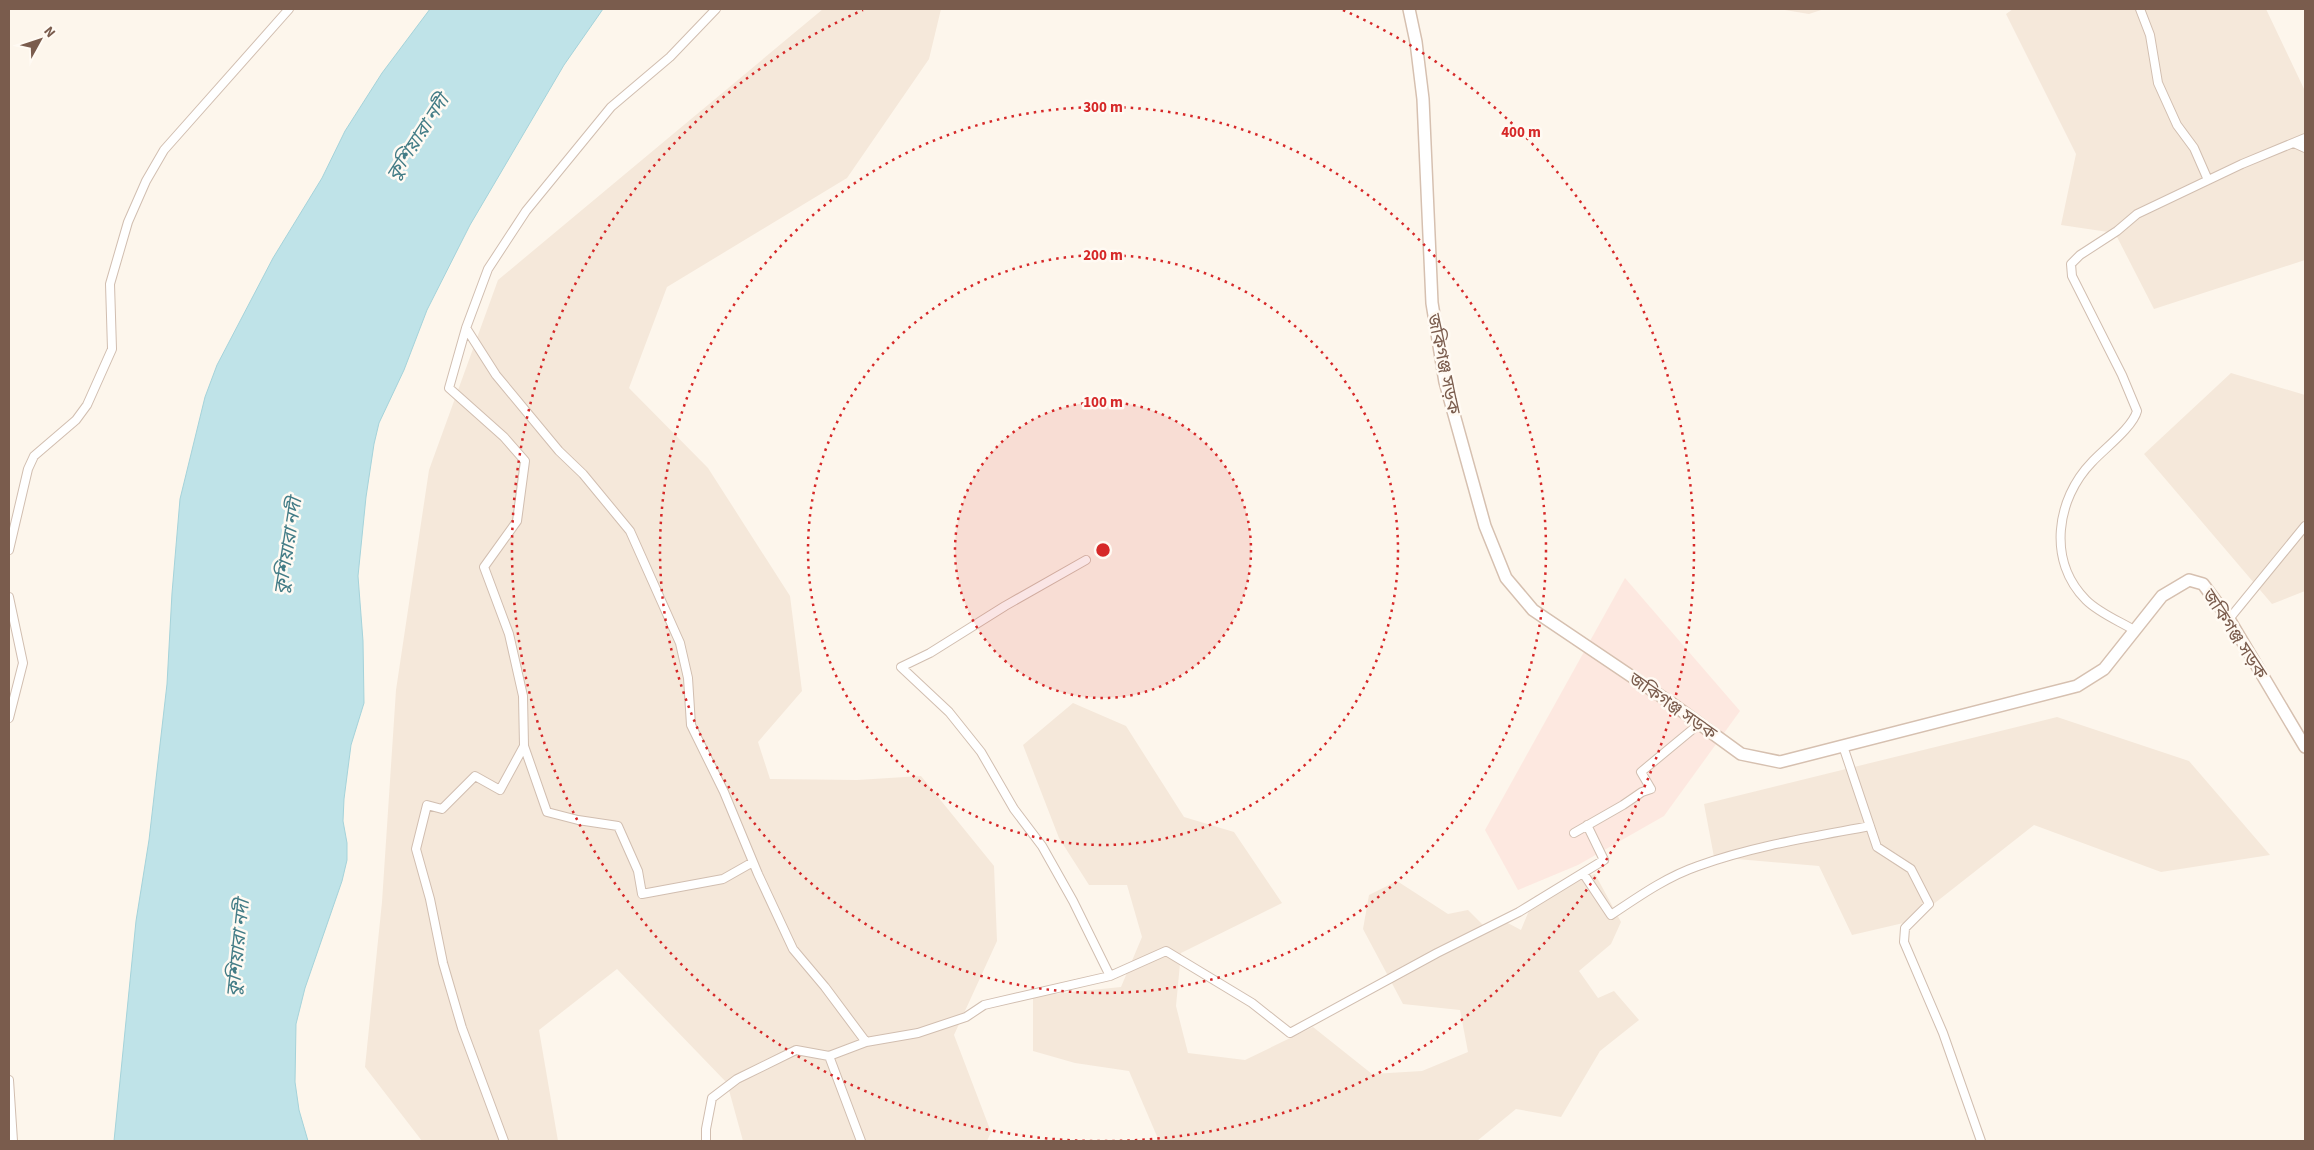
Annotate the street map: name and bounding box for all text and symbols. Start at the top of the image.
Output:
north arrow [15,15,65,65]
text: N [39,22,60,42]
water label: কুশিয়ারা নদী [380,86,458,186]
text: 300 m [1083,97,1123,118]
text: 400 m [1501,122,1541,143]
text: 200 m [1083,245,1123,266]
street label: জকিগঞ্জ সড়ক [1420,310,1466,417]
text: 100 m [1083,392,1123,413]
water label: কুশিয়ারা নদী [268,492,310,596]
centre of rings [1094,541,1112,559]
street label: জকিগঞ্জ সড়ক [2196,584,2273,684]
street label: জকিগঞ্জ সড়ক [1623,666,1722,746]
water label: কুশিয়ারা নদী [220,894,257,998]

